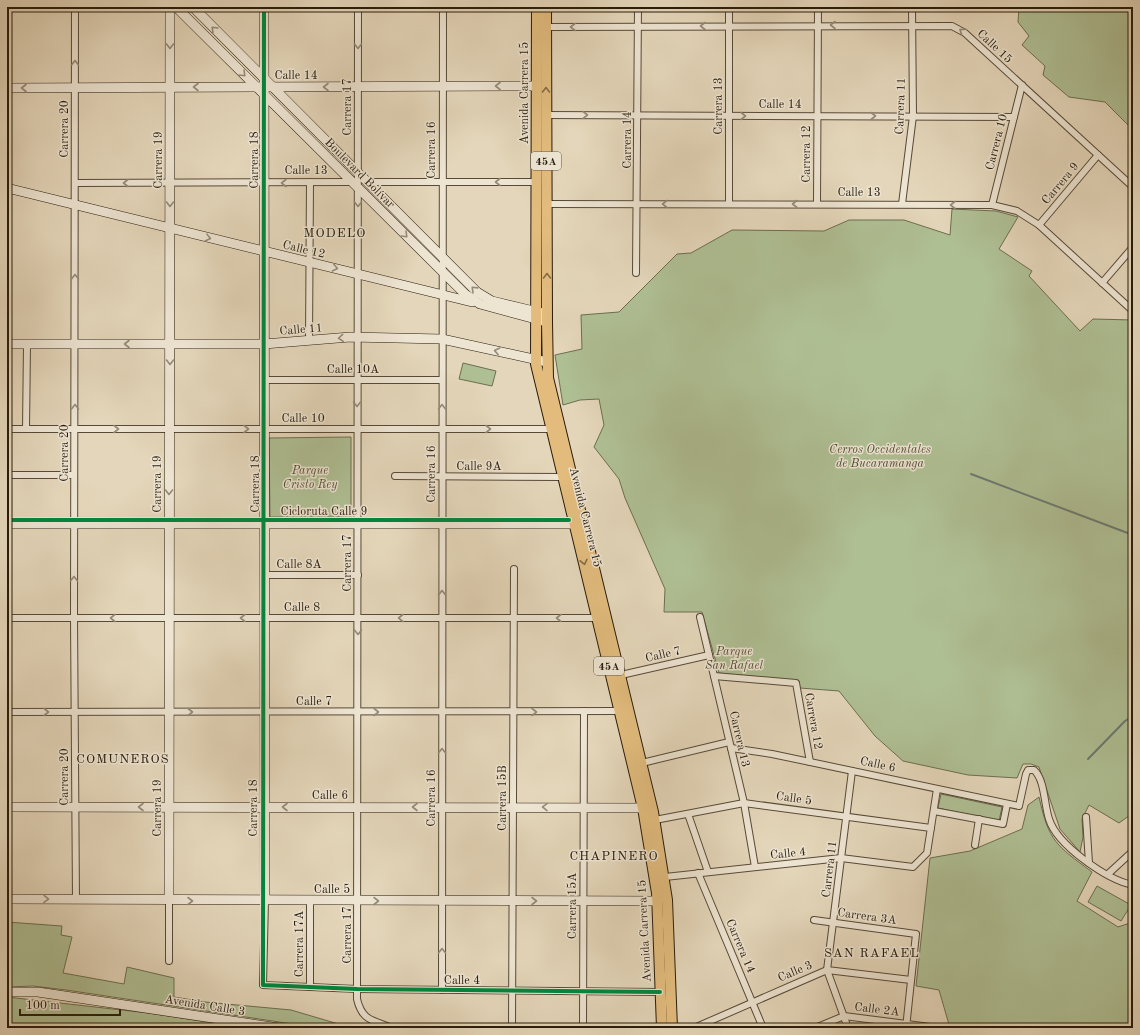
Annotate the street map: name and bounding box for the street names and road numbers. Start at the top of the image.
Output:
street label: Calle 15 [974,27,1015,66]
street label: Avenida Carrera 15 [518,42,531,144]
street label: Calle 14 [274,70,318,82]
street label: Carrera 13 [713,77,725,135]
street label: Carrera 11 [894,77,908,135]
street label: Carrera 17 [342,78,354,136]
street label: Calle 14 [758,99,802,111]
street label: Carrera 20 [59,100,71,158]
street label: Carrera 14 [622,111,634,169]
street label: Carrera 10 [984,113,1010,172]
street label: Carrera 16 [426,121,438,179]
street label: Carrera 12 [801,125,813,183]
street label: Carrera 19 [153,131,165,189]
street label: Carrera 18 [249,131,261,189]
street label: Boulevard Bolívar [322,136,397,211]
road number: 45A [531,152,561,170]
street label: Carrera 9 [1040,160,1082,207]
street label: Calle 13 [284,165,328,177]
street label: Calle 13 [837,187,881,199]
street label: Calle 12 [281,239,326,261]
street label: Calle 11 [279,322,323,338]
street label: Calle 10A [327,364,379,376]
street label: Calle 10 [281,413,325,425]
street label: Carrera 20 [59,424,71,482]
street label: Carrera 16 [426,445,438,503]
street label: Carrera 19 [152,455,164,513]
street label: Carrera 18 [250,455,262,513]
street label: Calle 9A [456,461,502,473]
street label: Avenida Carrera 15 [567,466,604,568]
street label: Cicloruta Calle 9 [281,506,367,518]
street label: Carrera 17 [342,534,354,592]
street label: Calle 8A [276,559,322,571]
street label: Calle 8 [284,602,320,614]
street label: Calle 7 [644,645,682,665]
road number: 45A [594,657,624,675]
street label: Carrera 12 [802,692,824,751]
street label: Calle 7 [296,696,332,708]
street label: Carrera 13 [727,710,751,769]
street label: Carrera 20 [59,748,71,806]
street label: Calle 6 [859,755,897,775]
street label: Carrera 15B [496,765,509,831]
street label: Carrera 16 [426,769,438,827]
street label: Carrera 19 [152,779,164,837]
street label: Carrera 18 [248,779,260,837]
street label: Calle 6 [312,790,348,802]
street label: Calle 5 [775,790,813,807]
street label: Carrera 11 [821,840,839,898]
street label: Calle 4 [769,846,807,862]
street label: Carrera 15A [566,873,579,939]
street label: Avenida Carrera 15 [635,879,654,982]
street label: Calle 5 [314,883,350,896]
street label: Carrera 17 [342,906,354,964]
street label: Carrera 3A [836,907,897,927]
street label: Carrera 17A [294,911,306,977]
street label: Carrera 14 [723,918,757,975]
street label: Calle 3 [776,959,814,985]
street label: Calle 4 [444,975,480,987]
street label: Avenida Calle 3 [164,994,246,1018]
street label: Calle 2A [854,1001,900,1019]

